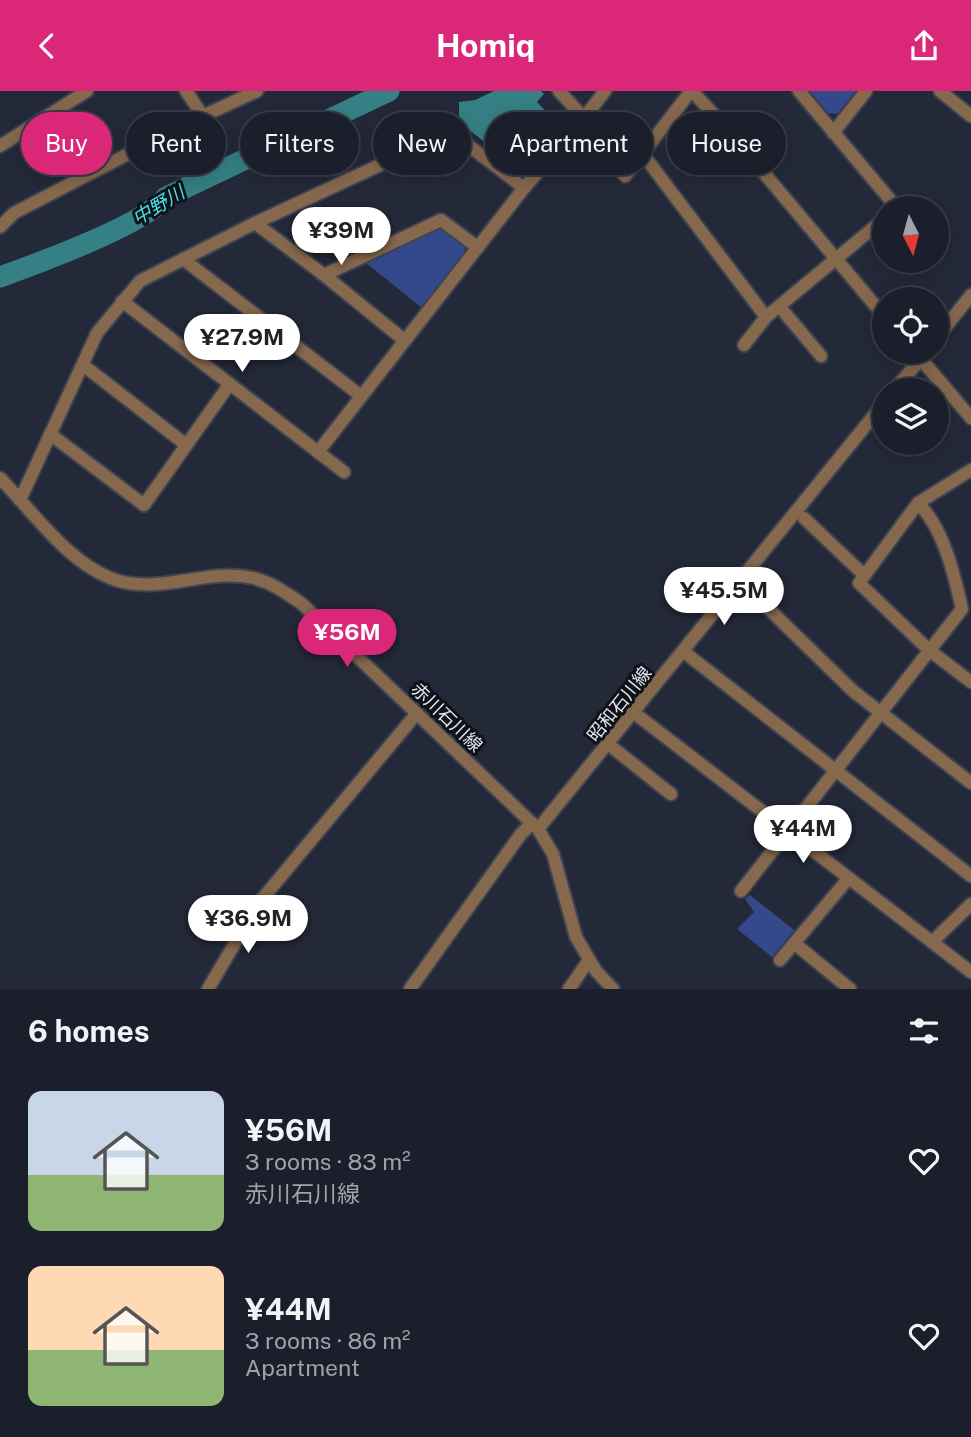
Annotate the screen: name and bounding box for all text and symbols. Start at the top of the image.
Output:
icon: back [28,27,66,65]
text: Homiq [436,27,535,64]
icon: share [905,27,943,65]
chip: Buy [21,112,112,175]
chip: Rent [126,112,226,175]
chip: Filters [240,112,359,175]
chip: New [373,112,471,175]
chip: Apartment [485,112,653,175]
chip: House [667,112,786,175]
water label: 中野川 [128,180,190,229]
north arrow [872,196,948,273]
map controls [872,196,949,455]
pin: ¥39M [300,207,382,267]
text: ¥39M [308,216,374,243]
button: locate [872,287,949,364]
pin: ¥27.9M [185,315,299,374]
text: ¥27.9M [200,323,284,350]
button: layers [872,378,949,455]
pin: ¥45.5M [667,567,781,627]
text: ¥45.5M [680,576,768,603]
pin: ¥56M [306,609,388,669]
text: ¥56M [314,618,380,645]
street label: 昭和石川線 [583,662,655,746]
street label: 赤川石川線 [407,678,487,756]
pin: ¥44M [762,805,844,865]
text: ¥44M [770,814,836,841]
pin: ¥36.9M [191,895,305,955]
text: ¥36.9M [204,904,292,931]
icon: filters [905,1012,943,1050]
text: 6 homes [28,1013,150,1049]
text: ¥56M [245,1112,332,1148]
icon: home [84,1119,168,1203]
icon: heart [905,1142,943,1180]
text: 3 rooms · 83 m² [245,1148,411,1175]
text: 赤川石川線 [245,1180,360,1207]
text: ¥44M [245,1291,332,1327]
icon: home [84,1294,168,1378]
icon: heart [905,1317,943,1355]
text: 3 rooms · 86 m² [245,1327,411,1354]
text: Apartment [245,1354,360,1381]

